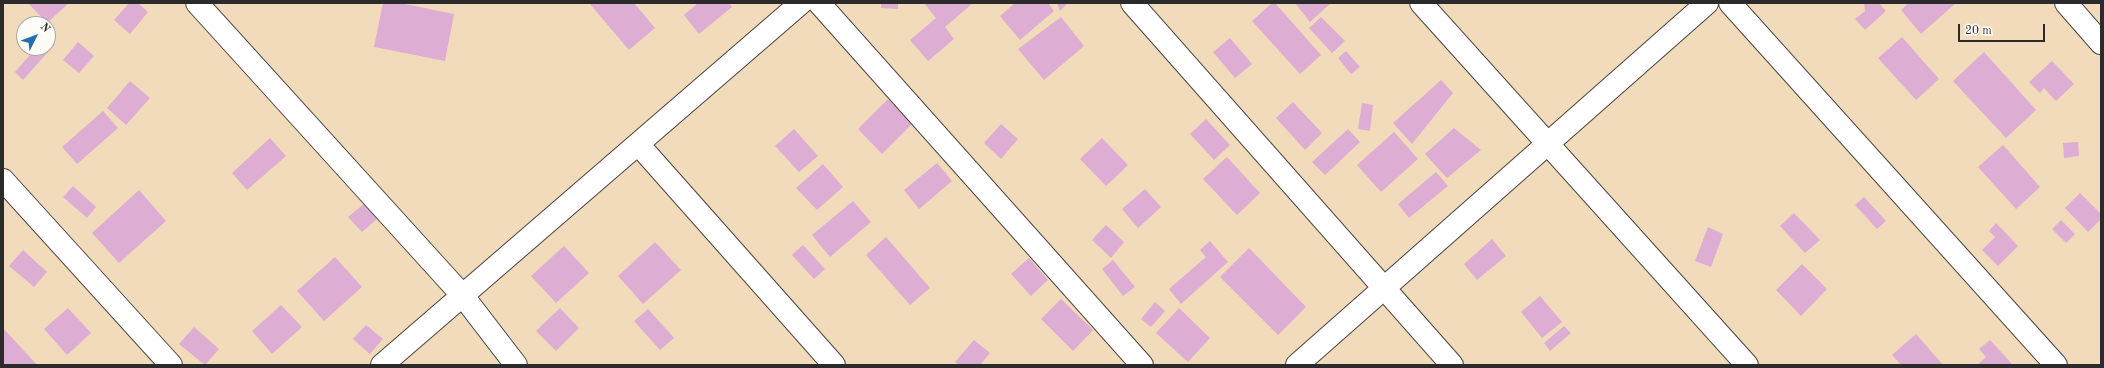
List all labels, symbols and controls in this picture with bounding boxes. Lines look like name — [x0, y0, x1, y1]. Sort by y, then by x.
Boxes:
north arrow — [16, 16, 56, 56]
scale bar — [1960, 16, 2047, 42]
text: N — [38, 22, 51, 35]
text: 20 m — [1965, 25, 1992, 37]

